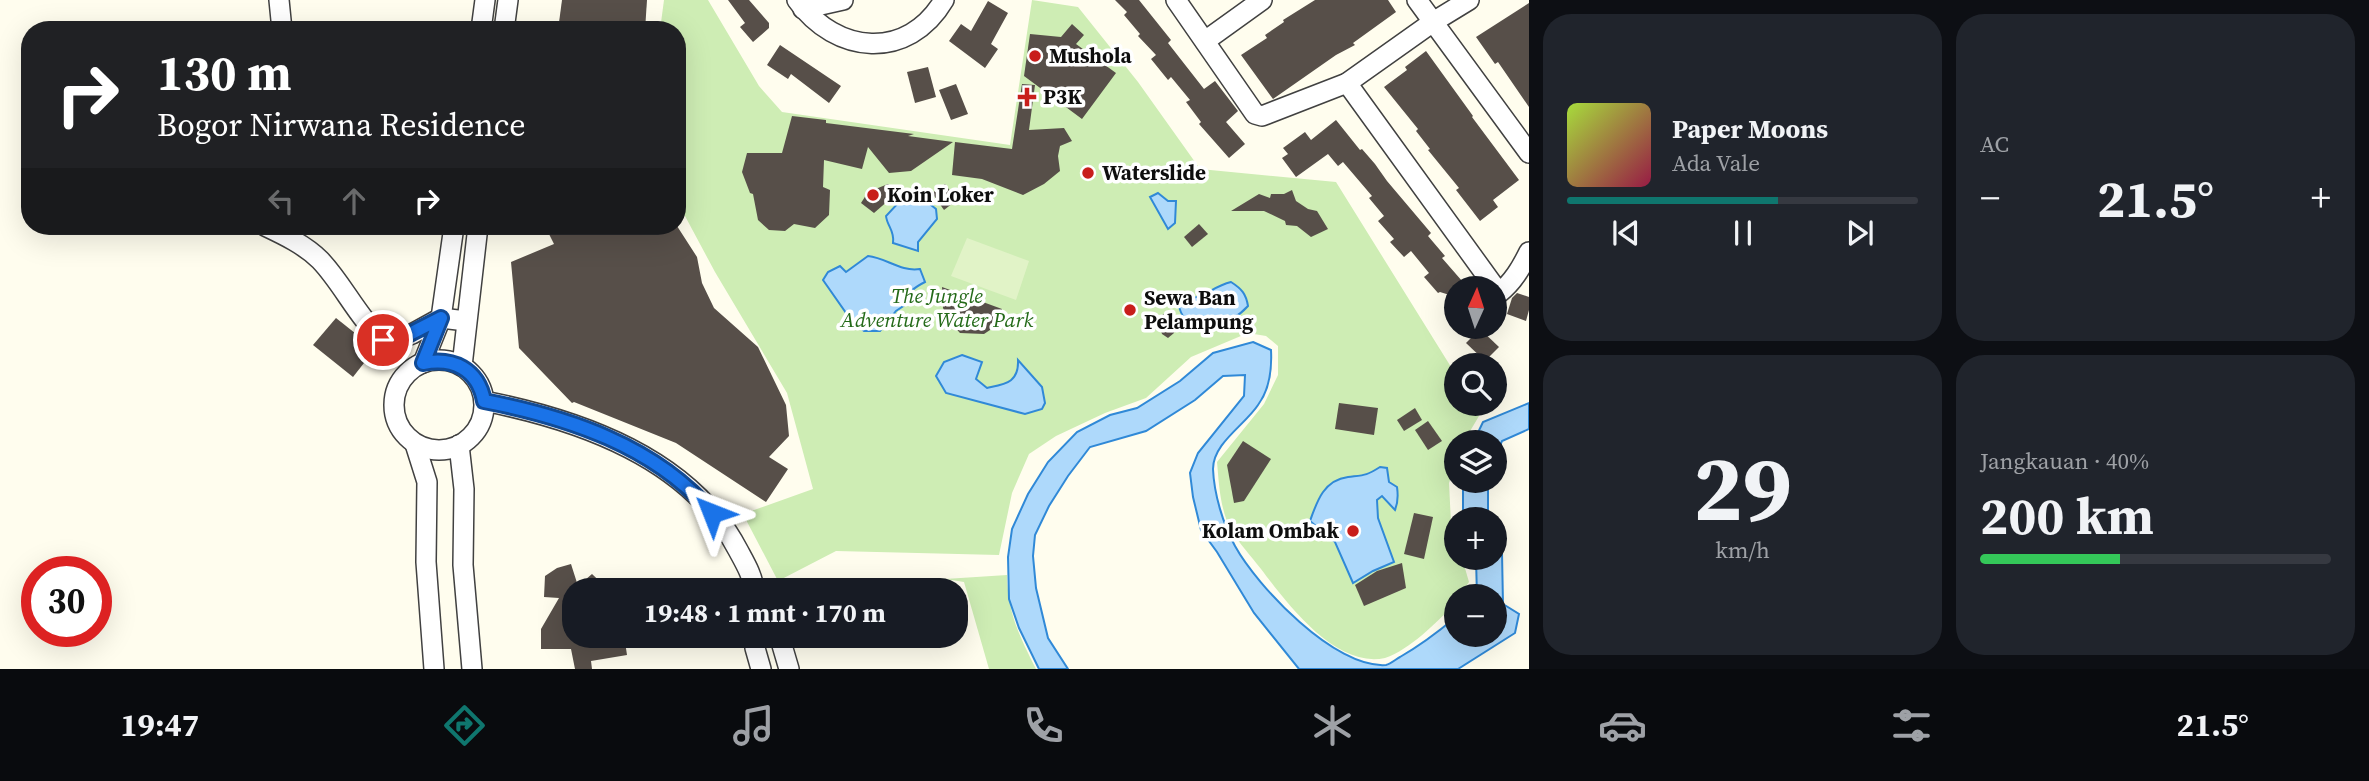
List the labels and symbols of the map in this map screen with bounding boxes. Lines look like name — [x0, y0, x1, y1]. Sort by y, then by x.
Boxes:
place label: Mushola — [1049, 41, 1132, 70]
marker: Mushola — [1027, 48, 1043, 64]
place label: P3K — [1043, 82, 1082, 111]
marker: P3K — [1017, 87, 1037, 107]
place label: Waterslide — [1102, 158, 1206, 187]
marker: Waterslide — [1080, 165, 1096, 181]
place label: Koin Loker — [887, 180, 994, 209]
marker: Koin Loker — [865, 187, 881, 203]
north arrow — [1444, 276, 1507, 340]
park label: The Jungle Adventure Water Park — [840, 281, 1033, 334]
place label: Sewa Ban Pelampung — [1144, 283, 1254, 336]
marker: Sewa Ban Pelampung — [1122, 302, 1138, 318]
pin — [353, 310, 413, 370]
position arrow — [675, 476, 749, 550]
place label: Kolam Ombak — [1202, 516, 1339, 545]
marker: Kolam Ombak — [1345, 523, 1361, 539]
speed limit sign: 30 — [21, 556, 112, 647]

